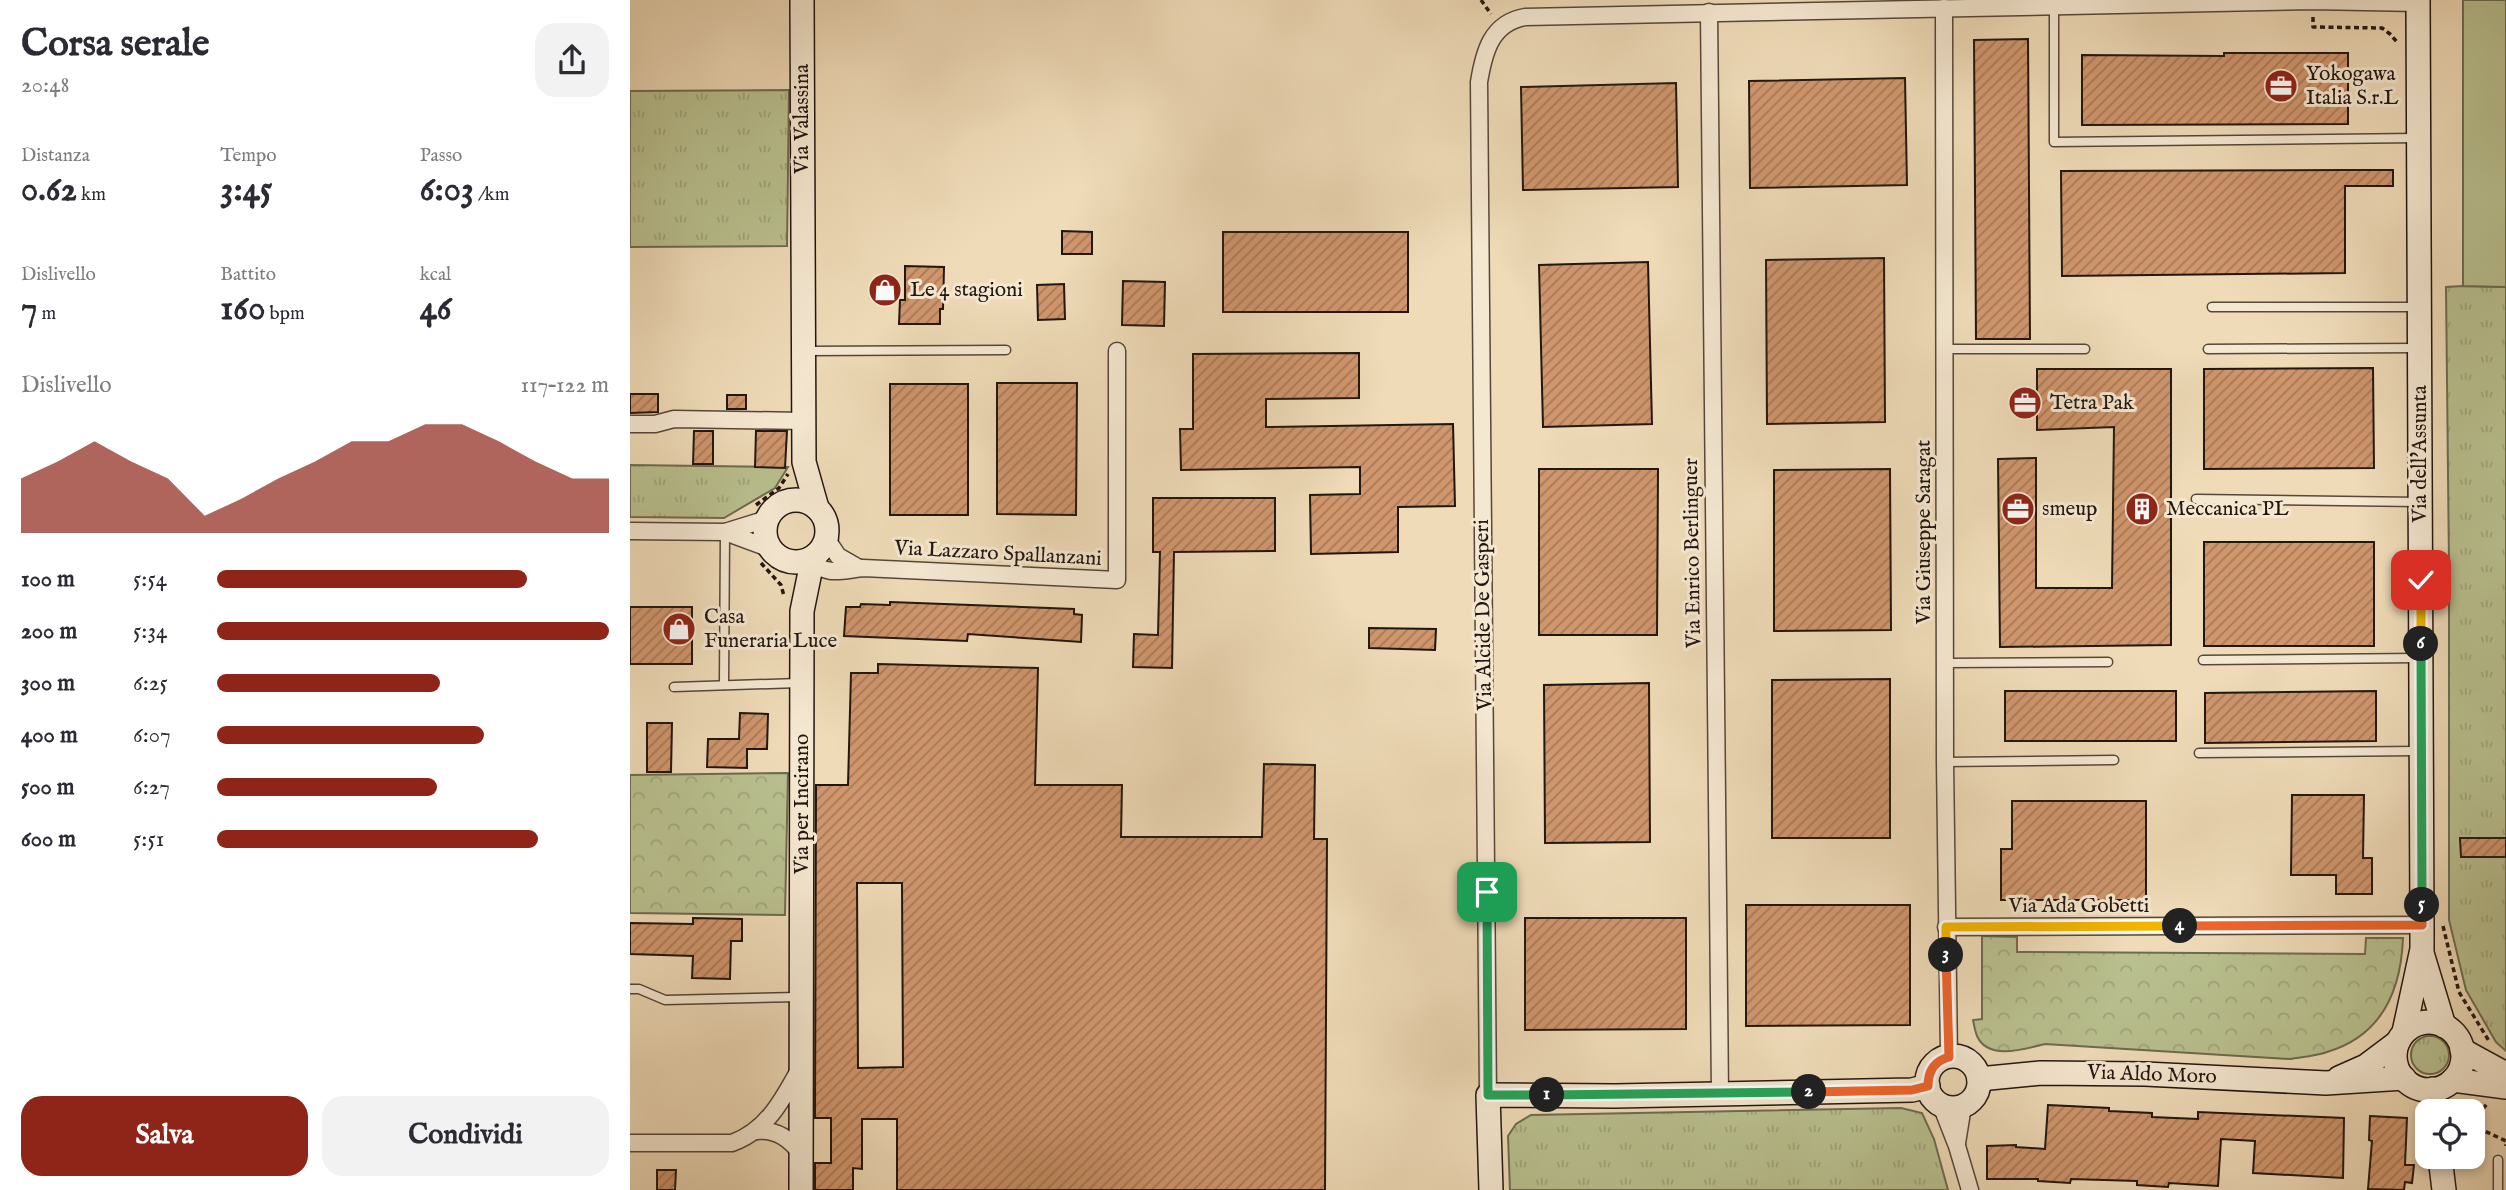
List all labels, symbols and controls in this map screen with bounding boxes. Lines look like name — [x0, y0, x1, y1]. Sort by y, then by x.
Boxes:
text: Corsa serale — [21, 21, 209, 69]
button: share — [535, 23, 609, 97]
place label: Yokogawa Italia S.r.L — [2306, 61, 2398, 112]
street label: Via Valassina — [789, 63, 816, 175]
office icon: Yokogawa Italia S.r.L — [2262, 67, 2300, 105]
text: 20:48 — [21, 71, 69, 100]
text: Distanza — [21, 144, 90, 168]
text: Tempo — [220, 144, 276, 168]
text: Passo — [420, 144, 462, 168]
text: 0.62 — [21, 168, 77, 213]
text: 3:45 — [220, 168, 272, 213]
text: 6:03 — [420, 168, 474, 213]
text: km — [77, 183, 106, 207]
text: /km — [474, 183, 509, 207]
text: Dislivello — [21, 263, 96, 287]
text: Battito — [220, 263, 276, 287]
text: kcal — [420, 263, 451, 287]
shop icon: Le 4 stagioni — [866, 271, 904, 309]
place label: Le 4 stagioni — [910, 277, 1023, 304]
text: 7 — [21, 287, 37, 332]
text: 160 — [220, 287, 265, 332]
text: 46 — [420, 287, 452, 332]
text: m — [37, 302, 56, 326]
text: bpm — [265, 302, 305, 326]
text: Dislivello — [21, 371, 112, 400]
text: 117–122 m — [520, 371, 609, 400]
office icon: Tetra Pak — [2006, 384, 2044, 422]
street label: Via dell'Assunta — [2407, 384, 2434, 524]
place label: Tetra Pak — [2050, 390, 2135, 417]
street label: Via Giuseppe Saragat — [1911, 440, 1938, 625]
street label: Via Enrico Berlinguer — [1678, 457, 1708, 649]
office icon: smeup — [1999, 490, 2037, 528]
building icon: Meccanica PL — [2123, 490, 2161, 528]
place label: smeup — [2042, 496, 2097, 523]
place label: Meccanica PL — [2166, 496, 2289, 523]
street label: Via Alcide De Gasperi — [1469, 519, 1499, 712]
street label: Via Lazzaro Spallanzani — [893, 535, 1102, 573]
pin — [2391, 550, 2451, 610]
icon: check — [2402, 561, 2440, 599]
text: 100 m — [21, 565, 75, 594]
text: 5:54 — [133, 565, 167, 594]
place label: Casa Funeraria Luce — [704, 604, 838, 655]
shop icon: Casa Funeraria Luce — [660, 610, 698, 648]
text: 200 m — [21, 617, 77, 646]
text: 5:34 — [133, 617, 167, 646]
pin: 6 — [2404, 626, 2439, 662]
text: 6 — [2416, 631, 2425, 655]
text: 300 m — [21, 669, 75, 698]
text: 6:25 — [133, 669, 168, 698]
text: 400 m — [21, 721, 78, 750]
text: 6:07 — [133, 721, 171, 750]
street label: Via per Incirano — [789, 734, 816, 875]
text: 500 m — [21, 773, 75, 802]
text: 6:27 — [133, 773, 170, 802]
text: 600 m — [21, 825, 76, 854]
text: 5:51 — [133, 825, 164, 854]
pin — [1457, 862, 1517, 922]
icon: arrive — [1468, 873, 1506, 911]
pin: 5 — [2404, 888, 2440, 922]
text: 5 — [2418, 892, 2425, 916]
street label: Via Ada Gobetti — [2008, 893, 2149, 920]
pin: 4 — [2162, 908, 2198, 944]
text: 4 — [2175, 913, 2184, 937]
pin: 3 — [1928, 937, 1964, 972]
text: 3 — [1942, 942, 1949, 966]
street label: Via Aldo Moro — [2086, 1059, 2217, 1091]
pin: 2 — [1792, 1074, 1826, 1110]
pin: 1 — [1530, 1078, 1564, 1112]
text: 2 — [1804, 1079, 1813, 1103]
text: 1 — [1543, 1082, 1550, 1106]
button: Salva — [21, 1096, 308, 1176]
button: Condividi — [322, 1096, 609, 1176]
map controls — [2415, 1099, 2485, 1169]
button: locate — [2415, 1099, 2485, 1169]

